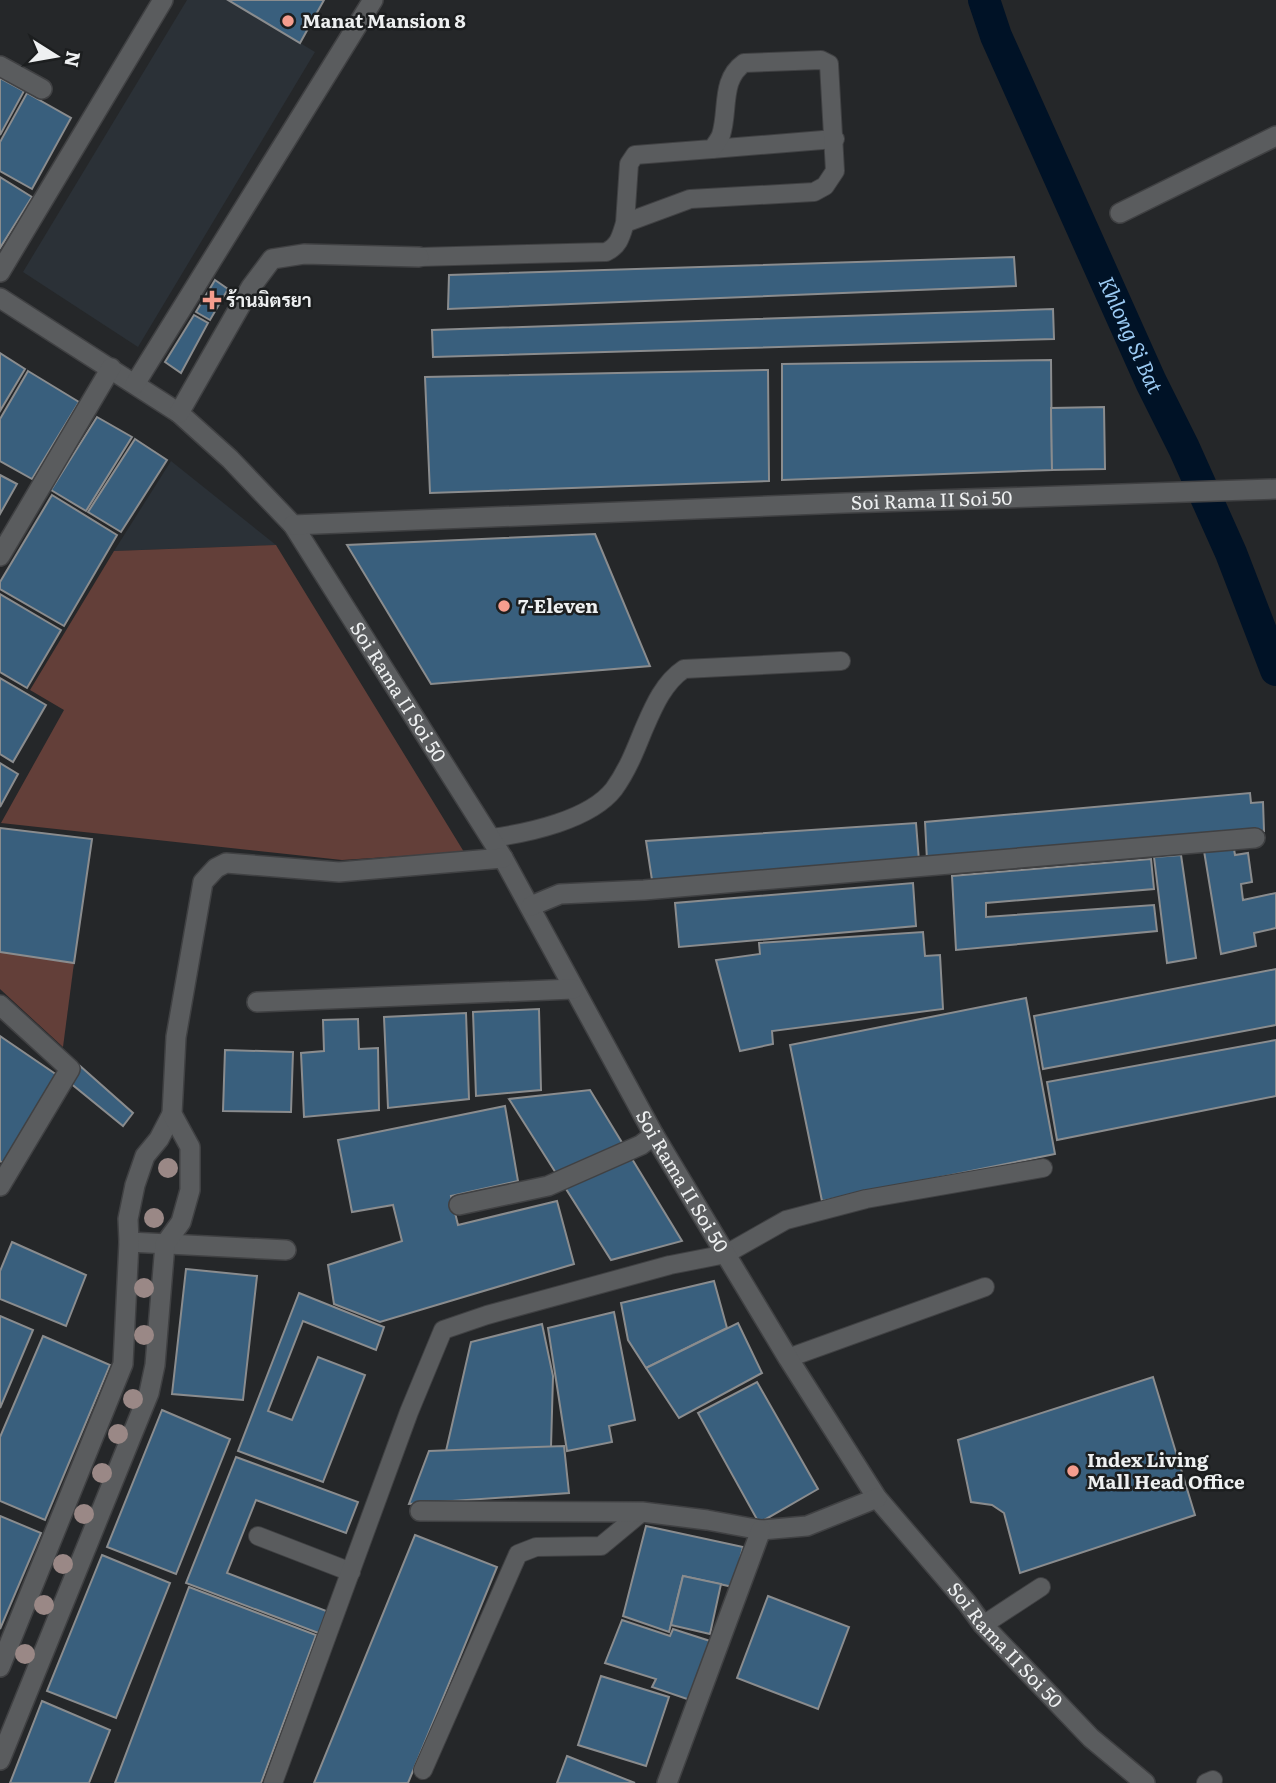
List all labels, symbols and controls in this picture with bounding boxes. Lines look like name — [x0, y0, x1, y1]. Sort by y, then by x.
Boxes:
place label: Manat Mansion 8 — [302, 6, 466, 34]
marker: Manat Mansion 8 — [280, 13, 296, 29]
north arrow — [21, 21, 91, 91]
text: N — [58, 49, 89, 70]
water label: Khlong Si Bat — [1093, 271, 1173, 399]
place label: ร้านมิตรยา — [226, 285, 312, 313]
marker: ร้านมิตรยา — [204, 292, 220, 308]
street label: Soi Rama II Soi 50 — [850, 483, 1013, 516]
place label: 7-Eleven — [518, 591, 599, 619]
marker: 7-Eleven — [496, 598, 512, 614]
street label: Soi Rama II Soi 50 — [344, 616, 454, 767]
street label: Soi Rama II Soi 50 — [630, 1105, 736, 1257]
place label: Index Living Mall Head Office — [1087, 1445, 1245, 1495]
marker: Index Living Mall Head Office — [1065, 1463, 1081, 1479]
street label: Soi Rama II Soi 50 — [942, 1575, 1070, 1714]

